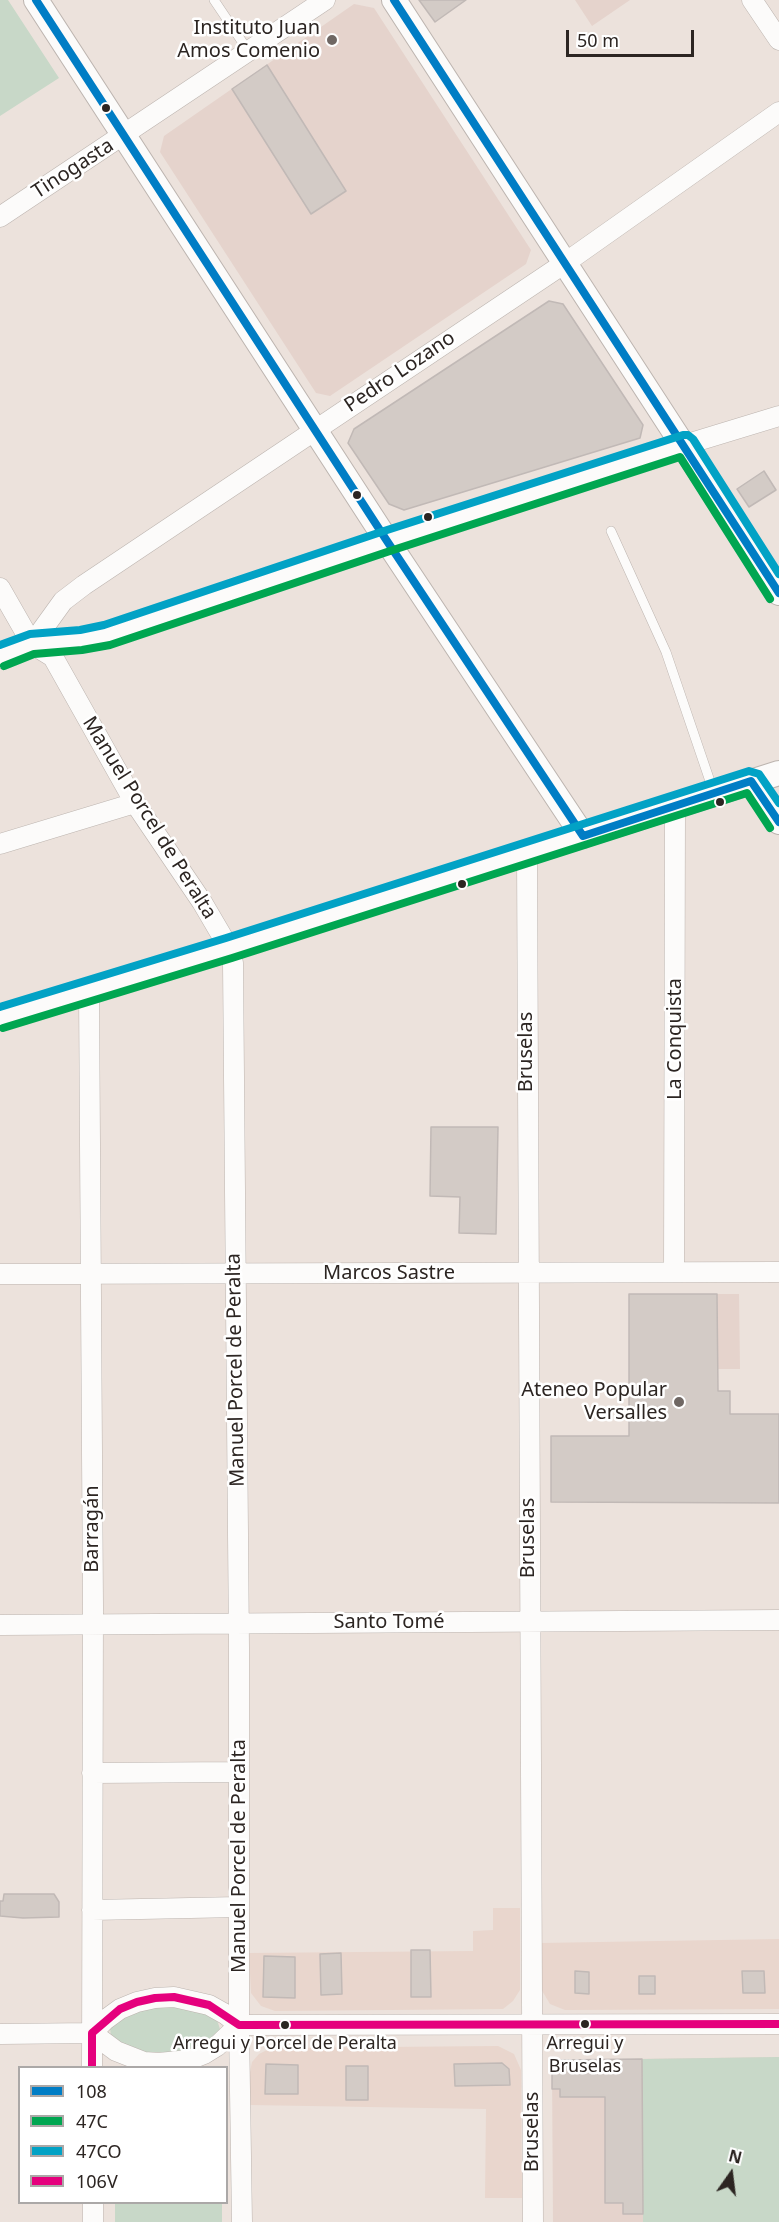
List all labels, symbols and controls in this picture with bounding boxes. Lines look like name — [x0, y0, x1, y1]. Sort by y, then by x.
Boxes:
place label: Instituto Juan Amos Comenio — [177, 16, 320, 63]
scale bar — [569, 18, 696, 56]
text: 50 m — [577, 28, 619, 52]
marker: Instituto Juan Amos Comenio — [325, 33, 339, 47]
unlabelled marker — [100, 102, 112, 114]
street label: Tinogasta — [28, 134, 118, 204]
street label: Pedro Lozano — [340, 326, 460, 418]
unlabelled marker — [351, 489, 363, 501]
unlabelled marker — [422, 511, 434, 523]
street label: Manuel Porcel de Peralta — [77, 712, 221, 924]
unlabelled marker — [714, 796, 726, 808]
unlabelled marker — [456, 878, 468, 890]
street label: La Conquista — [663, 978, 687, 1100]
street label: Bruselas — [514, 1012, 538, 1092]
street label: Manuel Porcel de Peralta — [222, 1253, 250, 1487]
street label: Marcos Sastre — [323, 1261, 455, 1285]
place label: Ateneo Popular Versalles — [521, 1378, 667, 1425]
marker: Ateneo Popular Versalles — [672, 1395, 686, 1409]
street label: Barragán — [80, 1485, 104, 1573]
street label: Bruselas — [516, 1498, 540, 1578]
street label: Santo Tomé — [334, 1610, 444, 1634]
street label: Manuel Porcel de Peralta — [227, 1739, 251, 1973]
marker: Arregui y Bruselas — [579, 2018, 591, 2030]
marker: Arregui y Porcel de Peralta — [279, 2019, 291, 2031]
place label: Arregui y Porcel de Peralta — [173, 2033, 397, 2055]
place label: Arregui y Bruselas — [547, 2033, 623, 2076]
legend — [18, 2066, 228, 2204]
text: 108 — [76, 2079, 107, 2103]
street label: Bruselas — [520, 2092, 544, 2172]
text: 47C — [76, 2109, 108, 2133]
text: 47CO — [76, 2139, 122, 2163]
north arrow — [701, 2144, 761, 2204]
text: N — [726, 2144, 744, 2169]
text: 106V — [76, 2169, 118, 2193]

